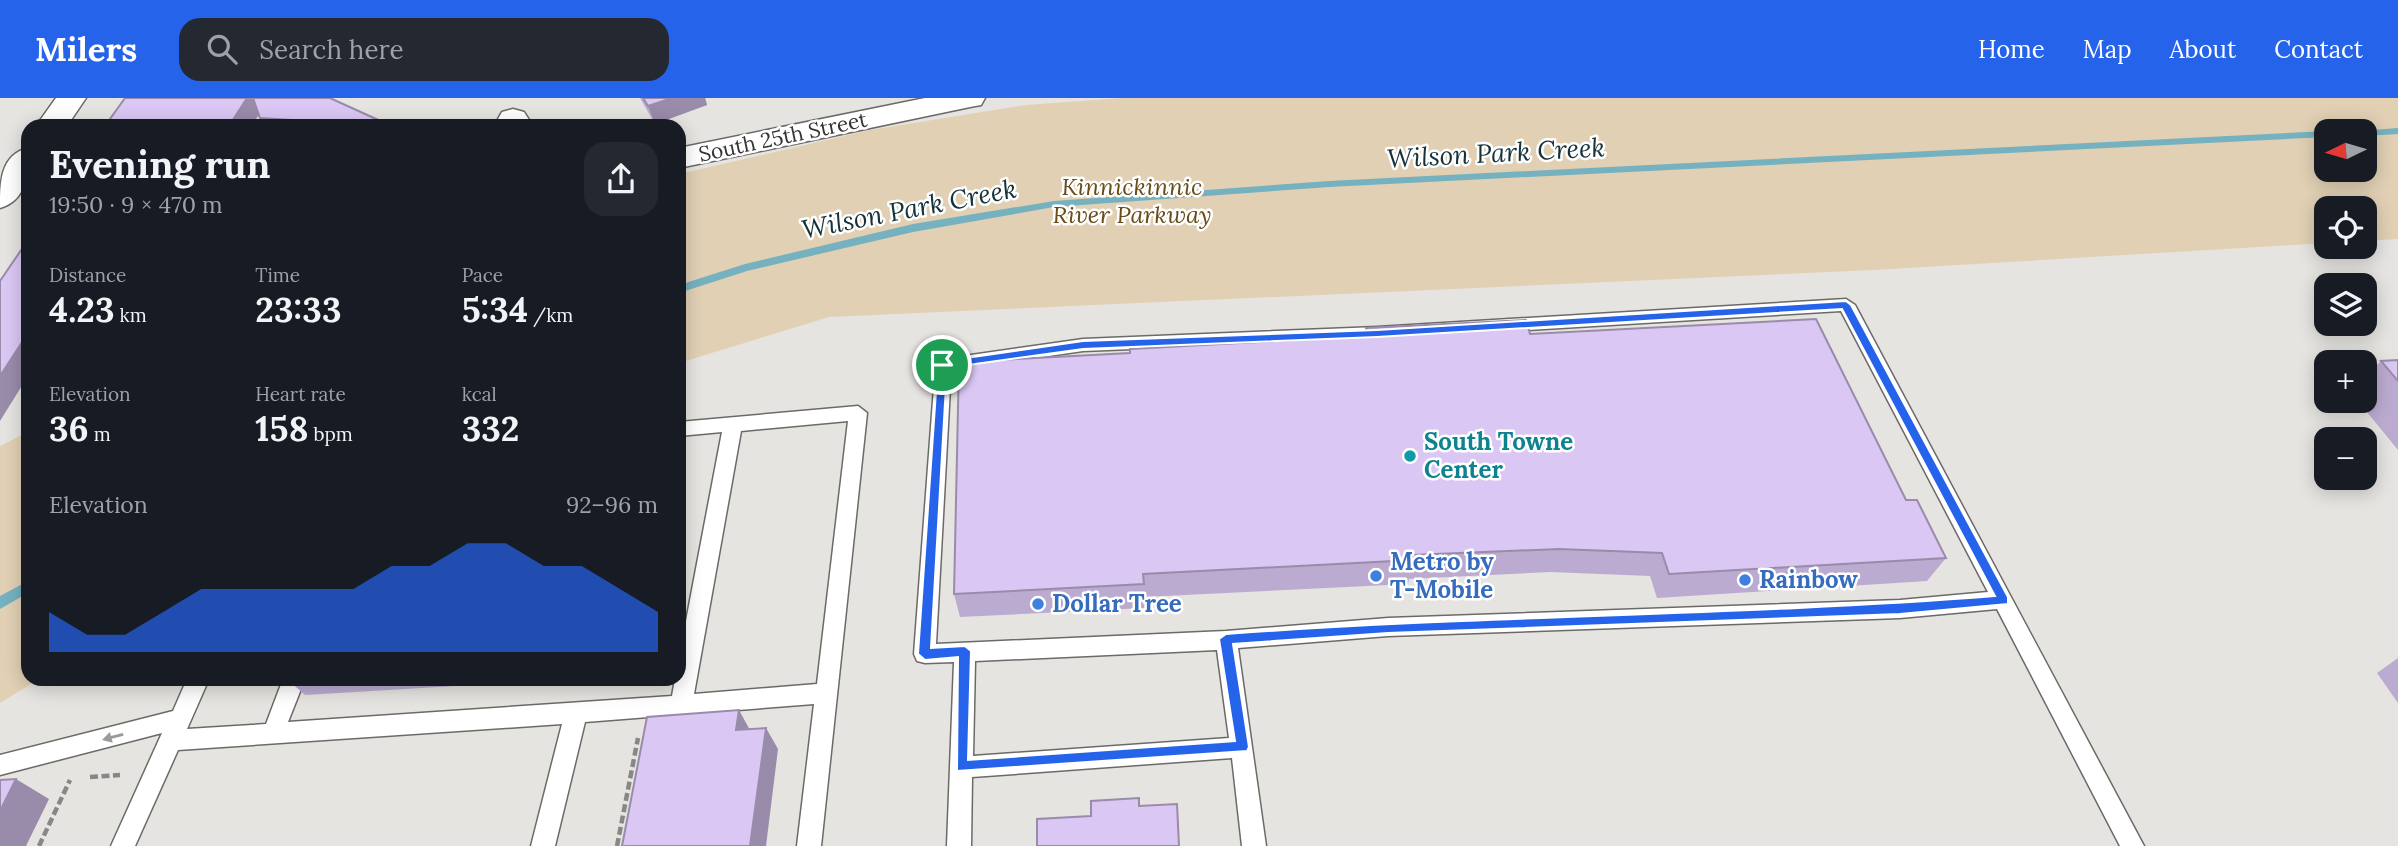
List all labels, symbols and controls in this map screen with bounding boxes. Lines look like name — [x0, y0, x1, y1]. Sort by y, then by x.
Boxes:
search box — [179, 18, 669, 81]
text: Milers — [35, 28, 137, 70]
icon: search — [203, 30, 241, 68]
text: Search here — [259, 33, 404, 66]
text: Home — [1978, 34, 2045, 65]
text: Map — [2083, 34, 2132, 65]
text: About — [2170, 34, 2236, 65]
text: Contact — [2274, 34, 2363, 65]
street label: South 25th Street — [696, 105, 870, 168]
north arrow — [2314, 119, 2376, 182]
map controls — [2314, 119, 2377, 490]
water label: Wilson Park Creek — [1386, 130, 1606, 175]
text: Evening run — [49, 140, 271, 188]
button: share — [584, 142, 658, 216]
park label: Kinnickinnic River Parkway — [1052, 171, 1212, 230]
water label: Wilson Park Creek — [799, 172, 1019, 246]
text: 19:50 · 9 × 470 m — [49, 190, 223, 219]
button: locate — [2314, 196, 2377, 259]
text: Distance — [49, 263, 126, 287]
text: Time — [255, 263, 300, 287]
text: Pace — [462, 263, 503, 287]
button: layers — [2314, 273, 2377, 336]
text: 4.23 — [49, 287, 115, 332]
text: 23:33 — [255, 287, 342, 332]
text: 5:34 — [462, 287, 528, 332]
text: km — [115, 303, 147, 327]
text: /km — [528, 303, 573, 327]
pin — [912, 335, 972, 395]
icon: arrive — [923, 346, 961, 384]
button: + — [2314, 350, 2377, 413]
text: Elevation — [49, 382, 131, 406]
text: Heart rate — [255, 382, 346, 406]
text: kcal — [462, 382, 497, 406]
text: 36 — [49, 406, 89, 451]
text: 158 — [255, 406, 308, 451]
text: 332 — [462, 406, 520, 451]
text: m — [89, 422, 111, 446]
text: bpm — [308, 422, 353, 446]
place label: South Towne Center — [1424, 426, 1573, 485]
button: − — [2314, 427, 2377, 490]
marker: South Towne Center — [1402, 448, 1418, 464]
text: Elevation — [49, 490, 148, 519]
text: 92–96 m — [566, 490, 658, 519]
place label: Metro by T-Mobile — [1390, 546, 1494, 605]
place label: Rainbow — [1759, 564, 1858, 595]
marker: Metro by T-Mobile — [1368, 568, 1384, 584]
marker: Rainbow — [1737, 572, 1753, 588]
place label: Dollar Tree — [1052, 588, 1182, 619]
marker: Dollar Tree — [1030, 596, 1046, 612]
one-way arrow — [102, 732, 124, 743]

